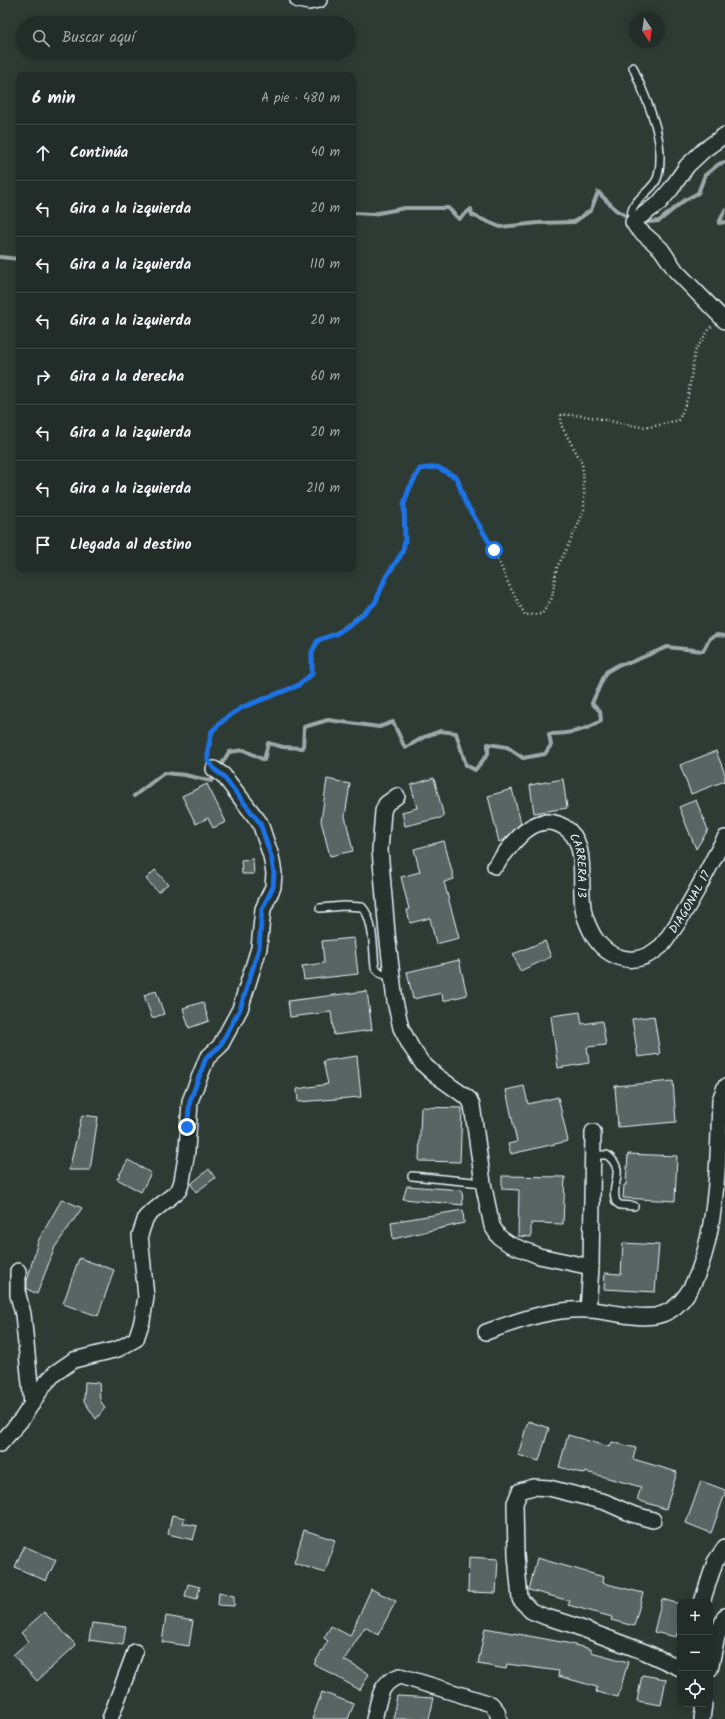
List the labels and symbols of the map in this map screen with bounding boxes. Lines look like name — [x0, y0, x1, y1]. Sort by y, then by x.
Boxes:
north arrow — [629, 12, 665, 48]
route start — [485, 541, 503, 559]
street label: CARRERA 13 — [564, 829, 591, 898]
street label: DIAGONAL 17 — [664, 867, 716, 938]
route end — [178, 1118, 196, 1136]

